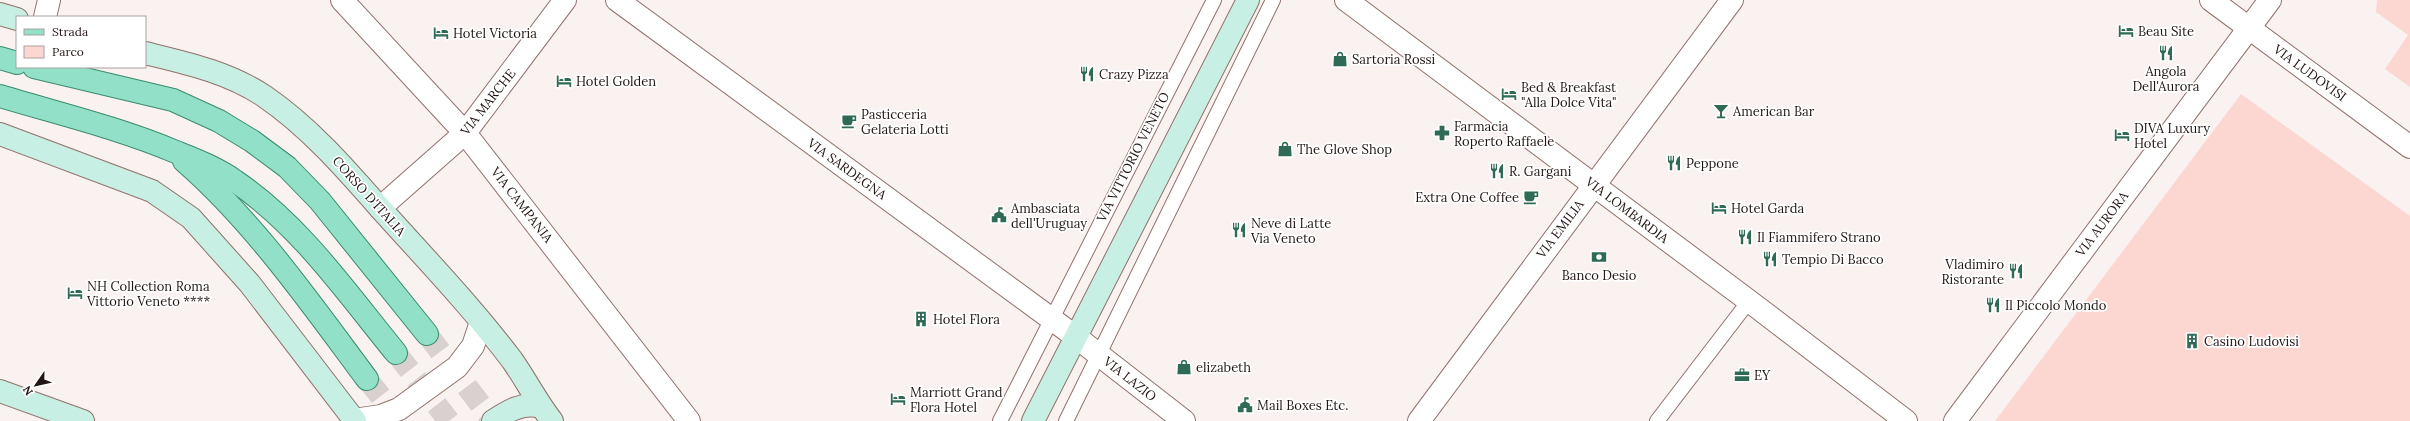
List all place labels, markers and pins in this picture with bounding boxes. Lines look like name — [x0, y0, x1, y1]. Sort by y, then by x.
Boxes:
hotel icon: Beau Site — [2117, 22, 2135, 40]
place label: Beau Site — [2138, 23, 2194, 40]
hotel icon: Hotel Victoria — [432, 24, 450, 42]
place label: Hotel Victoria — [453, 25, 537, 42]
restaurant icon: Angola Dell'Aurora — [2157, 44, 2175, 62]
shop icon: Sartoria Rossi — [1331, 50, 1349, 68]
place label: Sartoria Rossi — [1352, 51, 1436, 68]
place label: Angola Dell'Aurora — [2132, 63, 2200, 95]
restaurant icon: Crazy Pizza — [1078, 65, 1096, 83]
place label: Crazy Pizza — [1099, 66, 1169, 83]
hotel icon: Hotel Golden — [555, 72, 573, 90]
place label: Hotel Golden — [576, 73, 656, 90]
place label: Bed & Breakfast "Alla Dolce Vita" — [1521, 79, 1617, 111]
hotel icon: Bed & Breakfast "Alla Dolce Vita" — [1500, 85, 1518, 103]
bar icon: American Bar — [1712, 102, 1730, 120]
place label: American Bar — [1732, 103, 1815, 120]
place label: Pasticceria Gelateria Lotti — [861, 106, 949, 138]
cafe icon: Pasticceria Gelateria Lotti — [840, 112, 858, 130]
place label: Farmacia Roperto Raffaele — [1454, 118, 1554, 150]
place label: DIVA Luxury Hotel — [2134, 120, 2210, 152]
pharmacy icon: Farmacia Roperto Raffaele — [1433, 124, 1451, 142]
hotel icon: DIVA Luxury Hotel — [2113, 126, 2131, 144]
shop icon: The Glove Shop — [1276, 140, 1294, 158]
place label: The Glove Shop — [1297, 141, 1392, 158]
restaurant icon: Peppone — [1665, 154, 1683, 172]
place label: Peppone — [1686, 155, 1739, 172]
restaurant icon: R. Gargani — [1488, 162, 1506, 180]
place label: R. Gargani — [1509, 163, 1572, 180]
cafe icon: Extra One Coffee — [1522, 188, 1540, 206]
place label: Extra One Coffee — [1415, 189, 1519, 206]
hotel icon: Hotel Garda — [1710, 199, 1728, 217]
place label: Ambasciata dell'Uruguay — [1010, 200, 1087, 232]
place label: Hotel Garda — [1731, 200, 1804, 217]
public building icon: Ambasciata dell'Uruguay — [990, 206, 1008, 224]
place label: Neve di Latte Via Veneto — [1250, 215, 1331, 247]
restaurant icon: Neve di Latte Via Veneto — [1230, 221, 1248, 239]
restaurant icon: Il Fiammifero Strano — [1736, 228, 1754, 246]
place label: Il Fiammifero Strano — [1757, 229, 1881, 246]
bank icon: Banco Desio — [1590, 248, 1608, 266]
restaurant icon: Tempio Di Bacco — [1761, 250, 1779, 268]
place label: Tempio Di Bacco — [1782, 251, 1884, 268]
place label: Vladimiro Ristorante — [1941, 256, 2004, 288]
restaurant icon: Vladimiro Ristorante — [2007, 262, 2025, 280]
place label: Banco Desio — [1562, 267, 1637, 284]
place label: NH Collection Roma Vittorio Veneto **** — [86, 278, 210, 310]
hotel icon: NH Collection Roma Vittorio Veneto **** — [66, 284, 84, 302]
restaurant icon: Il Piccolo Mondo — [1984, 296, 2002, 314]
place label: Il Piccolo Mondo — [2005, 297, 2107, 314]
building icon: Hotel Flora — [912, 310, 930, 328]
place label: Hotel Flora — [933, 311, 1000, 328]
building icon: Casino Ludovisi — [2183, 332, 2201, 350]
place label: Casino Ludovisi — [2204, 333, 2299, 350]
shop icon: elizabeth — [1175, 358, 1193, 376]
place label: elizabeth — [1196, 359, 1251, 376]
office icon: EY — [1733, 366, 1751, 384]
place label: EY — [1754, 367, 1771, 384]
place label: Marriott Grand Flora Hotel — [910, 384, 1003, 416]
hotel icon: Marriott Grand Flora Hotel — [889, 390, 907, 408]
public building icon: Mail Boxes Etc. — [1236, 396, 1254, 414]
place label: Mail Boxes Etc. — [1257, 397, 1348, 414]

